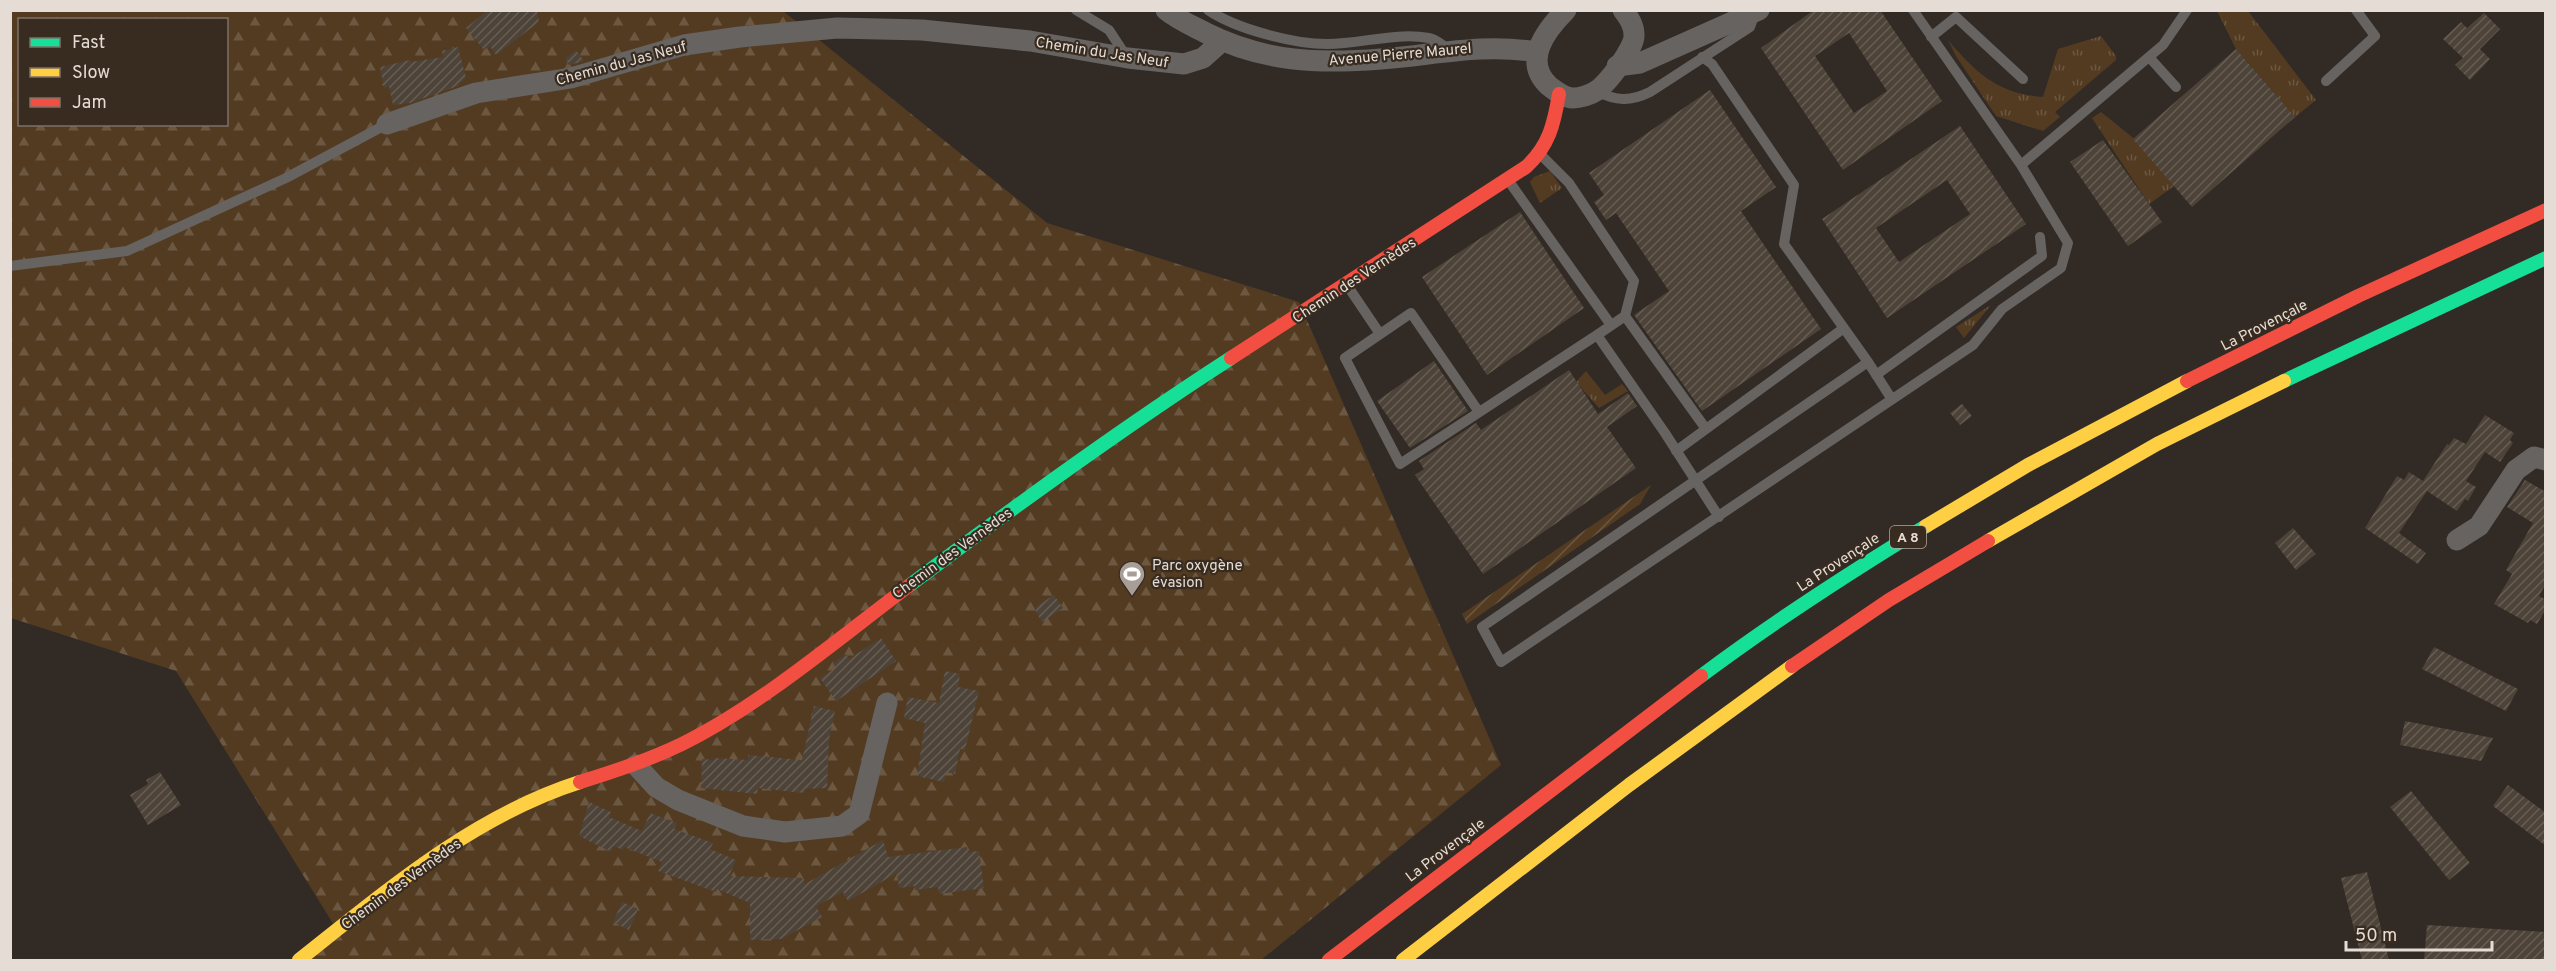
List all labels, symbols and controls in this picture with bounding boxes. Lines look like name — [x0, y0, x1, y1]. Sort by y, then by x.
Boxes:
legend — [18, 18, 228, 126]
text: Fast — [72, 32, 105, 55]
street label: Chemin du Jas Neuf — [1034, 34, 1170, 73]
street label: Chemin du Jas Neuf — [554, 38, 689, 91]
street label: Avenue Pierre Maurel — [1328, 40, 1472, 71]
text: Slow — [72, 62, 110, 85]
text: Jam — [72, 92, 107, 115]
street label: Chemin des Vernèdes — [1289, 234, 1420, 328]
street label: La Provençale — [2218, 296, 2311, 356]
street label: Chemin des Vernèdes — [889, 504, 1017, 604]
road number: A 8 — [1890, 526, 1926, 548]
street label: La Provençale — [1794, 529, 1884, 597]
place label: Parc oxygène évasion — [1152, 557, 1243, 593]
sports icon: Parc oxygène évasion — [1117, 559, 1147, 597]
street label: La Provençale — [1402, 815, 1489, 887]
street label: Chemin des Vernèdes — [338, 835, 466, 935]
scale bar — [2346, 914, 2492, 952]
text: 50 m — [2355, 925, 2397, 948]

